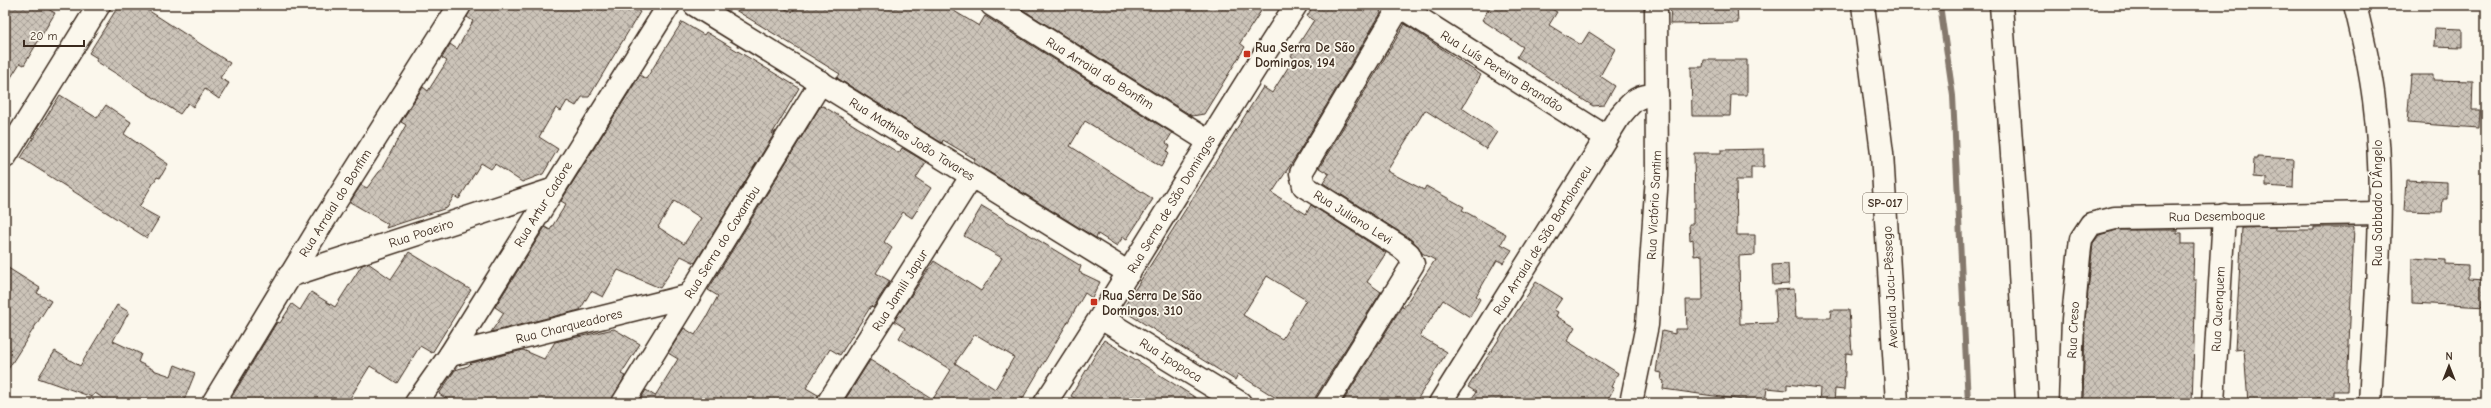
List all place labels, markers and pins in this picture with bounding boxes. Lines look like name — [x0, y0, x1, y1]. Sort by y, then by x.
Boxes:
place label: Rua Serra De São Domingos, 194 — [1255, 40, 1355, 70]
marker: Rua Serra De São Domingos, 194 — [1242, 49, 1252, 59]
place label: Rua Serra De São Domingos, 310 — [1102, 288, 1202, 318]
marker: Rua Serra De São Domingos, 310 — [1089, 297, 1099, 307]

